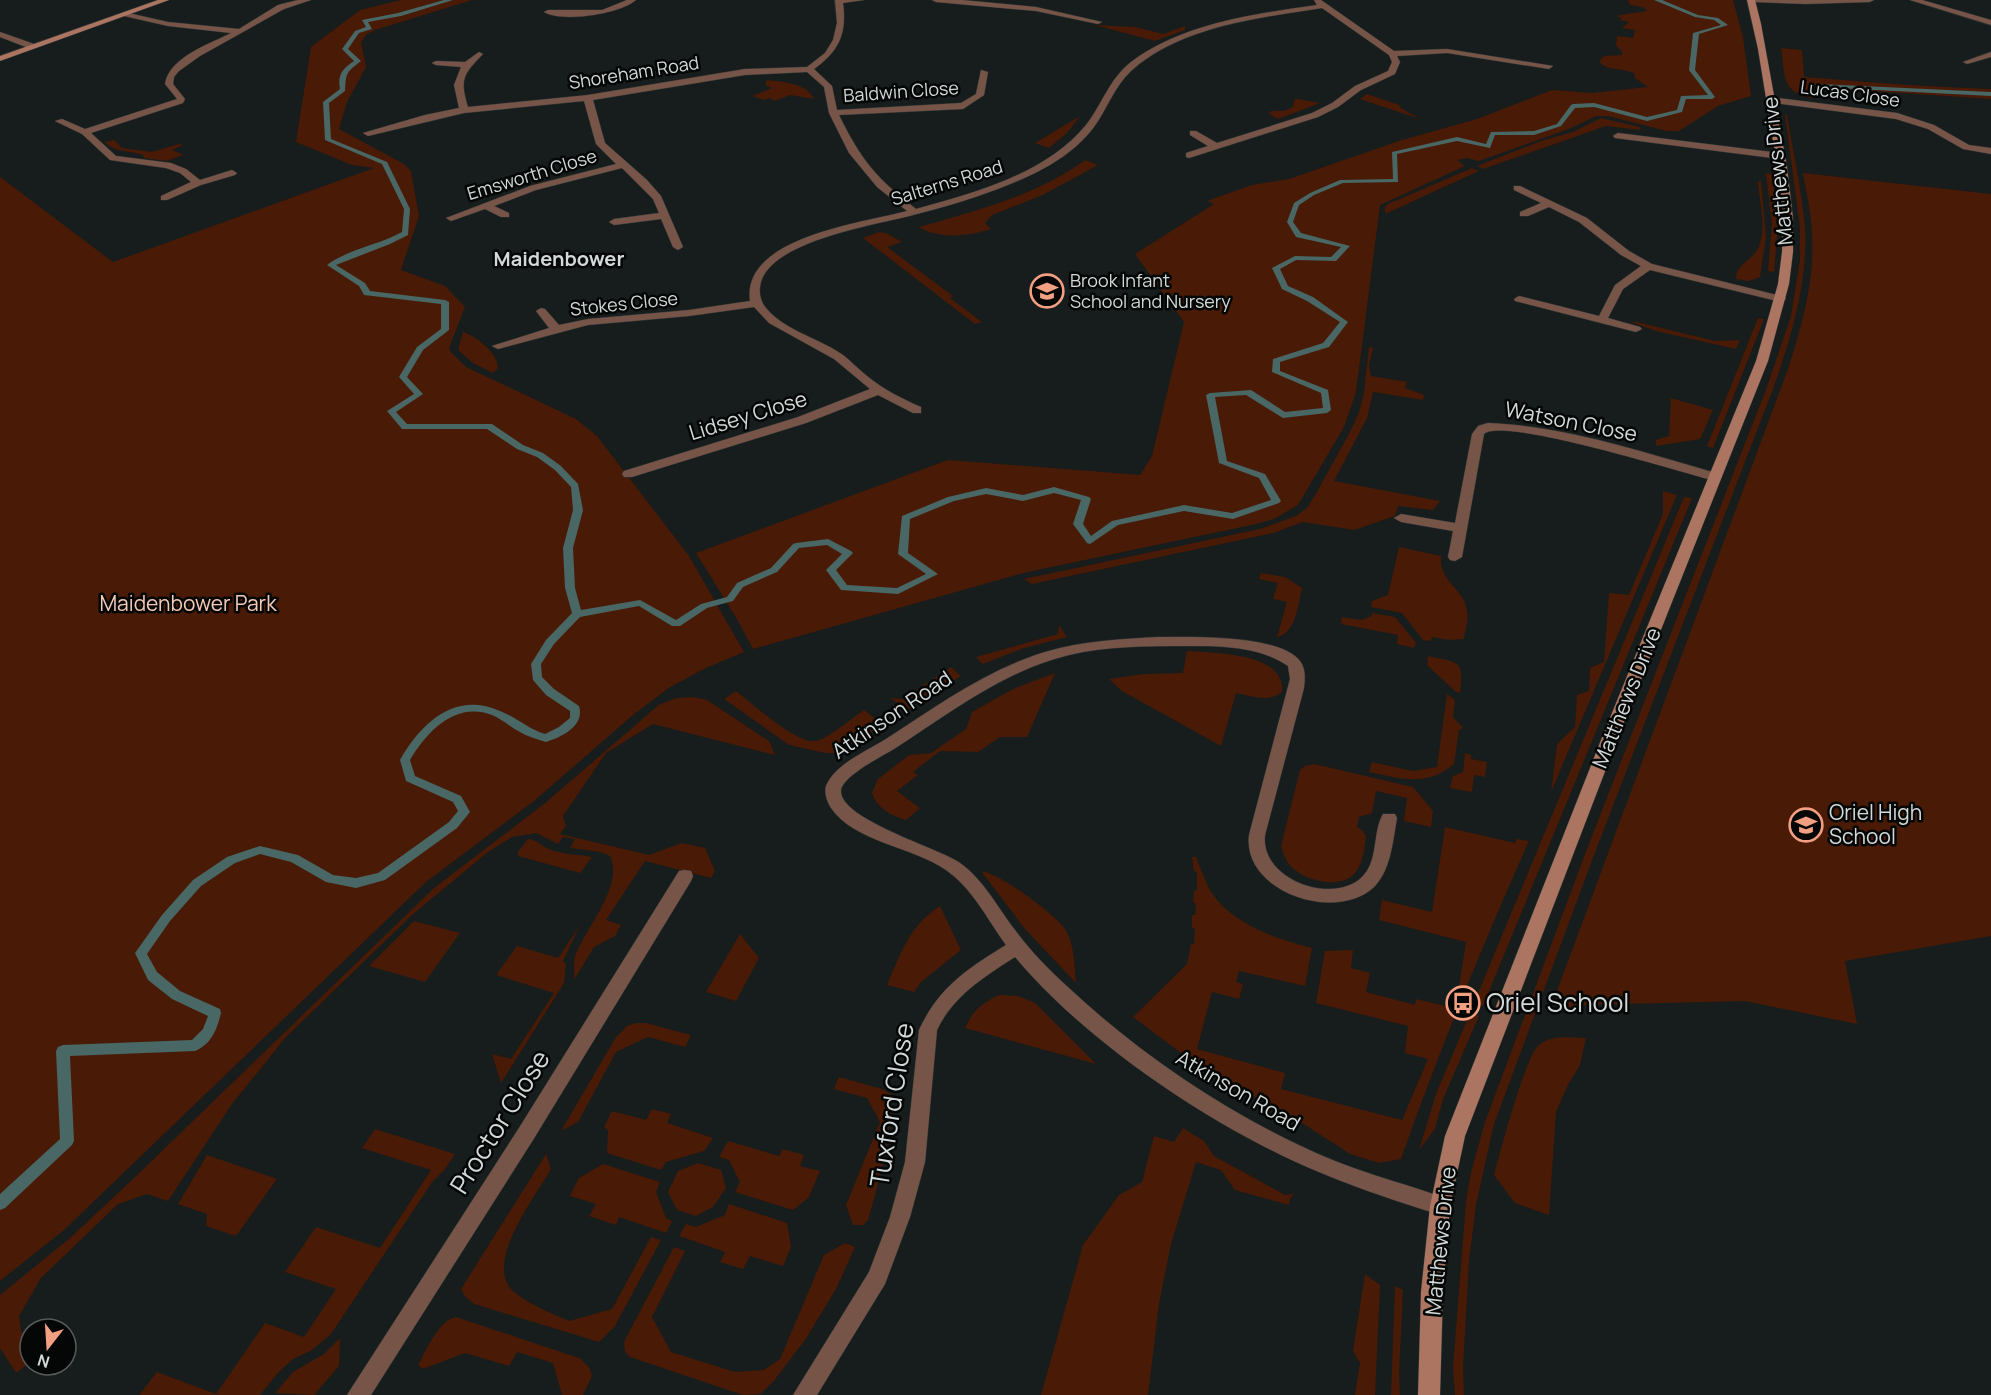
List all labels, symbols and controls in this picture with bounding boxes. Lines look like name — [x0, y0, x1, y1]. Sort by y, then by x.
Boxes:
street label: Shoreham Road — [567, 50, 701, 94]
street label: Lucas Close — [1799, 74, 1902, 112]
street label: Baldwin Close — [842, 75, 960, 107]
street label: Matthews Drive — [1755, 95, 1799, 247]
street label: Emsworth Close — [464, 143, 599, 205]
street label: Salterns Road — [888, 154, 1005, 210]
district label: Maidenbower — [494, 245, 624, 272]
place label: Brook Infant School and Nursery — [1070, 268, 1231, 313]
school or university icon: Brook Infant School and Nursery — [1029, 273, 1065, 309]
street label: Stokes Close — [569, 285, 679, 321]
street label: Lidsey Close — [685, 384, 810, 446]
street label: Watson Close — [1503, 394, 1640, 448]
park label: Maidenbower Park — [99, 589, 277, 617]
street label: Matthews Drive — [1585, 623, 1667, 772]
street label: Atkinson Road — [826, 664, 957, 765]
place label: Oriel High School — [1829, 798, 1922, 850]
school or university icon: Oriel High School — [1788, 807, 1824, 843]
place label: Oriel School — [1486, 984, 1629, 1020]
bus stop icon: Oriel School — [1445, 985, 1481, 1021]
street label: Tuxford Close — [860, 1020, 922, 1190]
street label: Proctor Close — [441, 1043, 558, 1200]
street label: Atkinson Road — [1171, 1043, 1306, 1137]
street label: Matthews Drive — [1418, 1165, 1462, 1317]
north arrow — [18, 1317, 78, 1377]
text: N — [35, 1349, 52, 1374]

